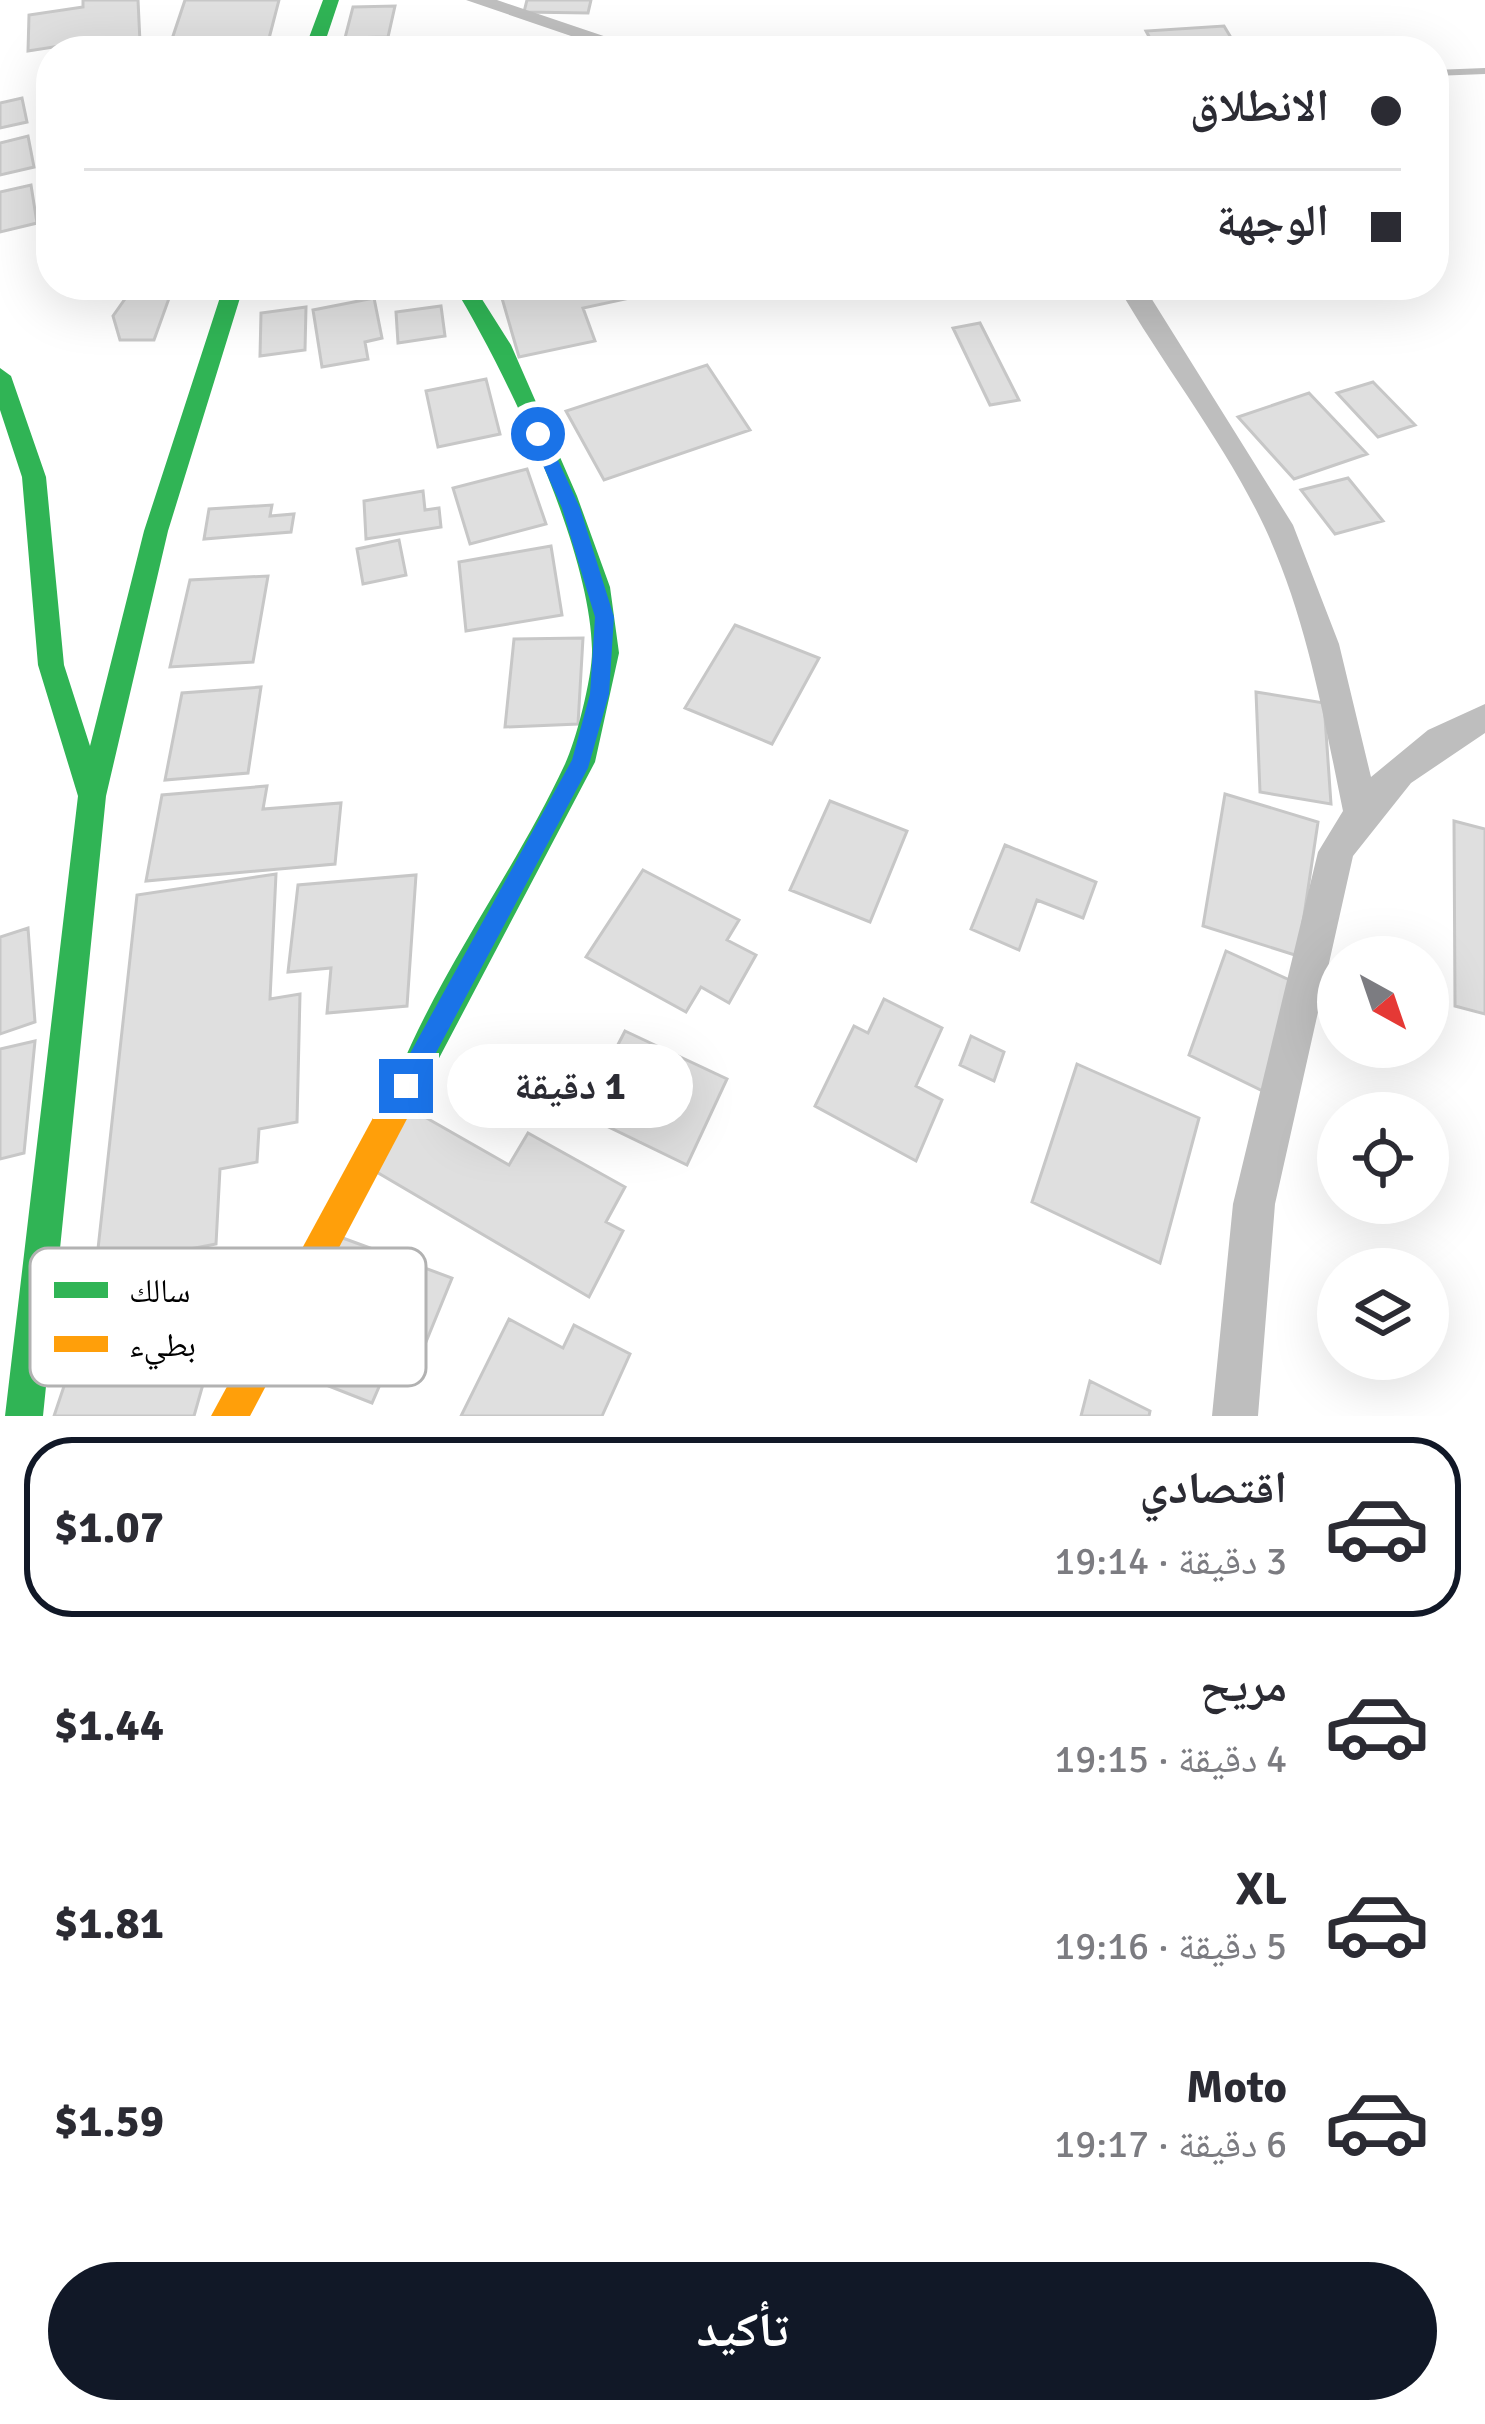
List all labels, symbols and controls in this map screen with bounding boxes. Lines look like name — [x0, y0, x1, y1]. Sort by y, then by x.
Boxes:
text: الانطلاق — [1190, 79, 1329, 134]
text: الوجهة — [1216, 194, 1329, 249]
route start — [511, 407, 565, 461]
north arrow — [1317, 936, 1449, 1068]
map controls — [1317, 936, 1449, 1380]
callout: 1 دقيقة — [448, 1044, 694, 1128]
route end — [379, 1059, 433, 1113]
text: 1 دقيقة — [514, 1062, 626, 1110]
button: locate — [1317, 1092, 1449, 1224]
legend — [30, 1248, 426, 1386]
button: layers — [1317, 1248, 1449, 1380]
text: سالك — [129, 1271, 190, 1312]
text: بطيء — [129, 1325, 196, 1370]
text: اقتصادي — [1140, 1461, 1287, 1516]
icon: car — [1323, 1473, 1431, 1581]
text: $1.07 — [54, 1500, 164, 1555]
text: 3 دقيقة · 19:14 — [1054, 1537, 1287, 1585]
text: مريح — [1200, 1659, 1287, 1714]
icon: car — [1323, 1671, 1431, 1779]
text: $1.44 — [54, 1698, 164, 1753]
text: 4 دقيقة · 19:15 — [1054, 1735, 1287, 1783]
text: XL — [1236, 1862, 1287, 1917]
icon: car — [1323, 1869, 1431, 1977]
text: $1.81 — [54, 1896, 164, 1951]
text: 5 دقيقة · 19:16 — [1054, 1922, 1287, 1970]
text: Moto — [1186, 2060, 1287, 2115]
icon: car — [1323, 2067, 1431, 2175]
text: $1.59 — [54, 2094, 164, 2149]
text: 6 دقيقة · 19:17 — [1054, 2120, 1287, 2168]
button: تأكيد — [48, 2262, 1437, 2400]

